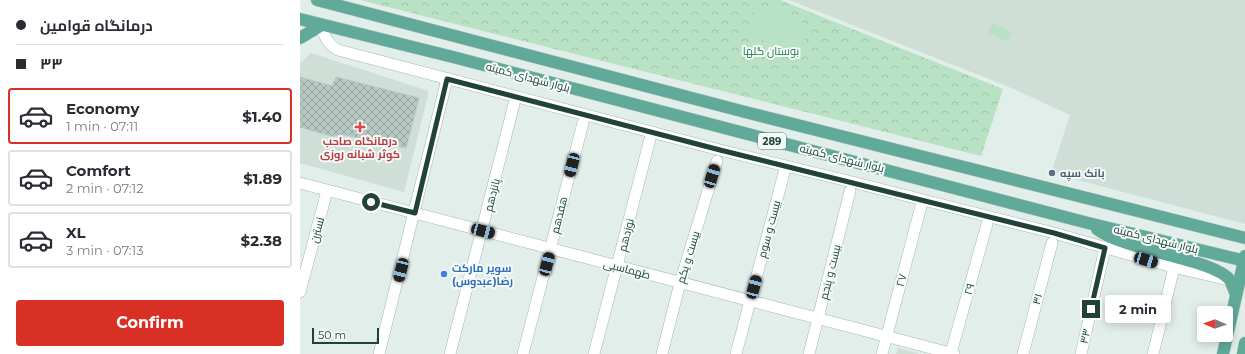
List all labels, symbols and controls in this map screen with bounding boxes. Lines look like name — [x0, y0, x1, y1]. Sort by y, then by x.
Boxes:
text: درمانگاه قوامین — [40, 16, 153, 35]
park label: بوستان گلها — [743, 44, 799, 58]
text: ۳۳ — [40, 54, 63, 73]
street label: بلوار شهدای کمیته — [484, 59, 572, 95]
icon: car — [18, 98, 54, 134]
text: Economy — [66, 99, 139, 118]
text: $1.40 — [242, 107, 282, 126]
text: 1 min · 07:11 — [66, 118, 138, 134]
marker: درمانگاه صاحب کوثر شبانه روزی — [354, 121, 366, 133]
road number: 289 — [758, 133, 786, 149]
place label: درمانگاه صاحب کوثر شبانه روزی — [320, 134, 400, 162]
street label: بلوار شهدای کمیته — [798, 141, 886, 175]
car — [563, 152, 581, 178]
icon: car — [18, 160, 54, 196]
text: Comfort — [66, 161, 131, 180]
car — [703, 163, 721, 189]
place label: بانک سپه — [1060, 166, 1105, 182]
marker: بانک سپه — [1047, 168, 1057, 178]
text: $1.89 — [243, 169, 282, 188]
street label: پانزدهم — [481, 177, 504, 213]
text: 2 min · 07:12 — [66, 180, 144, 196]
route start — [362, 193, 380, 211]
street label: هفدهم — [548, 195, 571, 235]
street label: بیست و سوم — [755, 199, 784, 259]
street label: نسترن — [307, 215, 327, 244]
street label: نوزدهم — [615, 217, 638, 253]
icon: car — [18, 222, 54, 258]
car — [470, 222, 496, 240]
street label: بلوار شهدای کمیته — [1112, 222, 1200, 256]
text: XL — [66, 223, 85, 242]
street label: بیست و یکم — [673, 229, 704, 285]
text: $2.38 — [241, 231, 282, 250]
text: 3 min · 07:13 — [66, 242, 144, 258]
street label: بیست و پنجم — [816, 243, 845, 301]
car — [538, 251, 556, 277]
car — [1133, 251, 1159, 269]
street label: طهماسبی — [602, 256, 652, 282]
car — [392, 257, 410, 283]
place label: سوپر مارکت رضا(عبدوس) — [452, 261, 513, 289]
marker: سوپر مارکت رضا(عبدوس) — [439, 269, 449, 279]
street label: ۲۷ — [893, 272, 909, 288]
car — [745, 274, 763, 300]
street label: ۲۹ — [961, 282, 977, 296]
street label: ۳۱ — [1029, 292, 1045, 306]
callout: 2 min — [1105, 295, 1171, 323]
button: Confirm — [16, 300, 284, 346]
route end — [1082, 300, 1100, 318]
text: 2 min — [1119, 301, 1157, 317]
north arrow — [1197, 306, 1233, 342]
map controls — [1197, 306, 1233, 342]
scale bar — [312, 326, 379, 345]
street label: ۳۳ — [1077, 327, 1093, 345]
text: 50 m — [318, 328, 346, 342]

